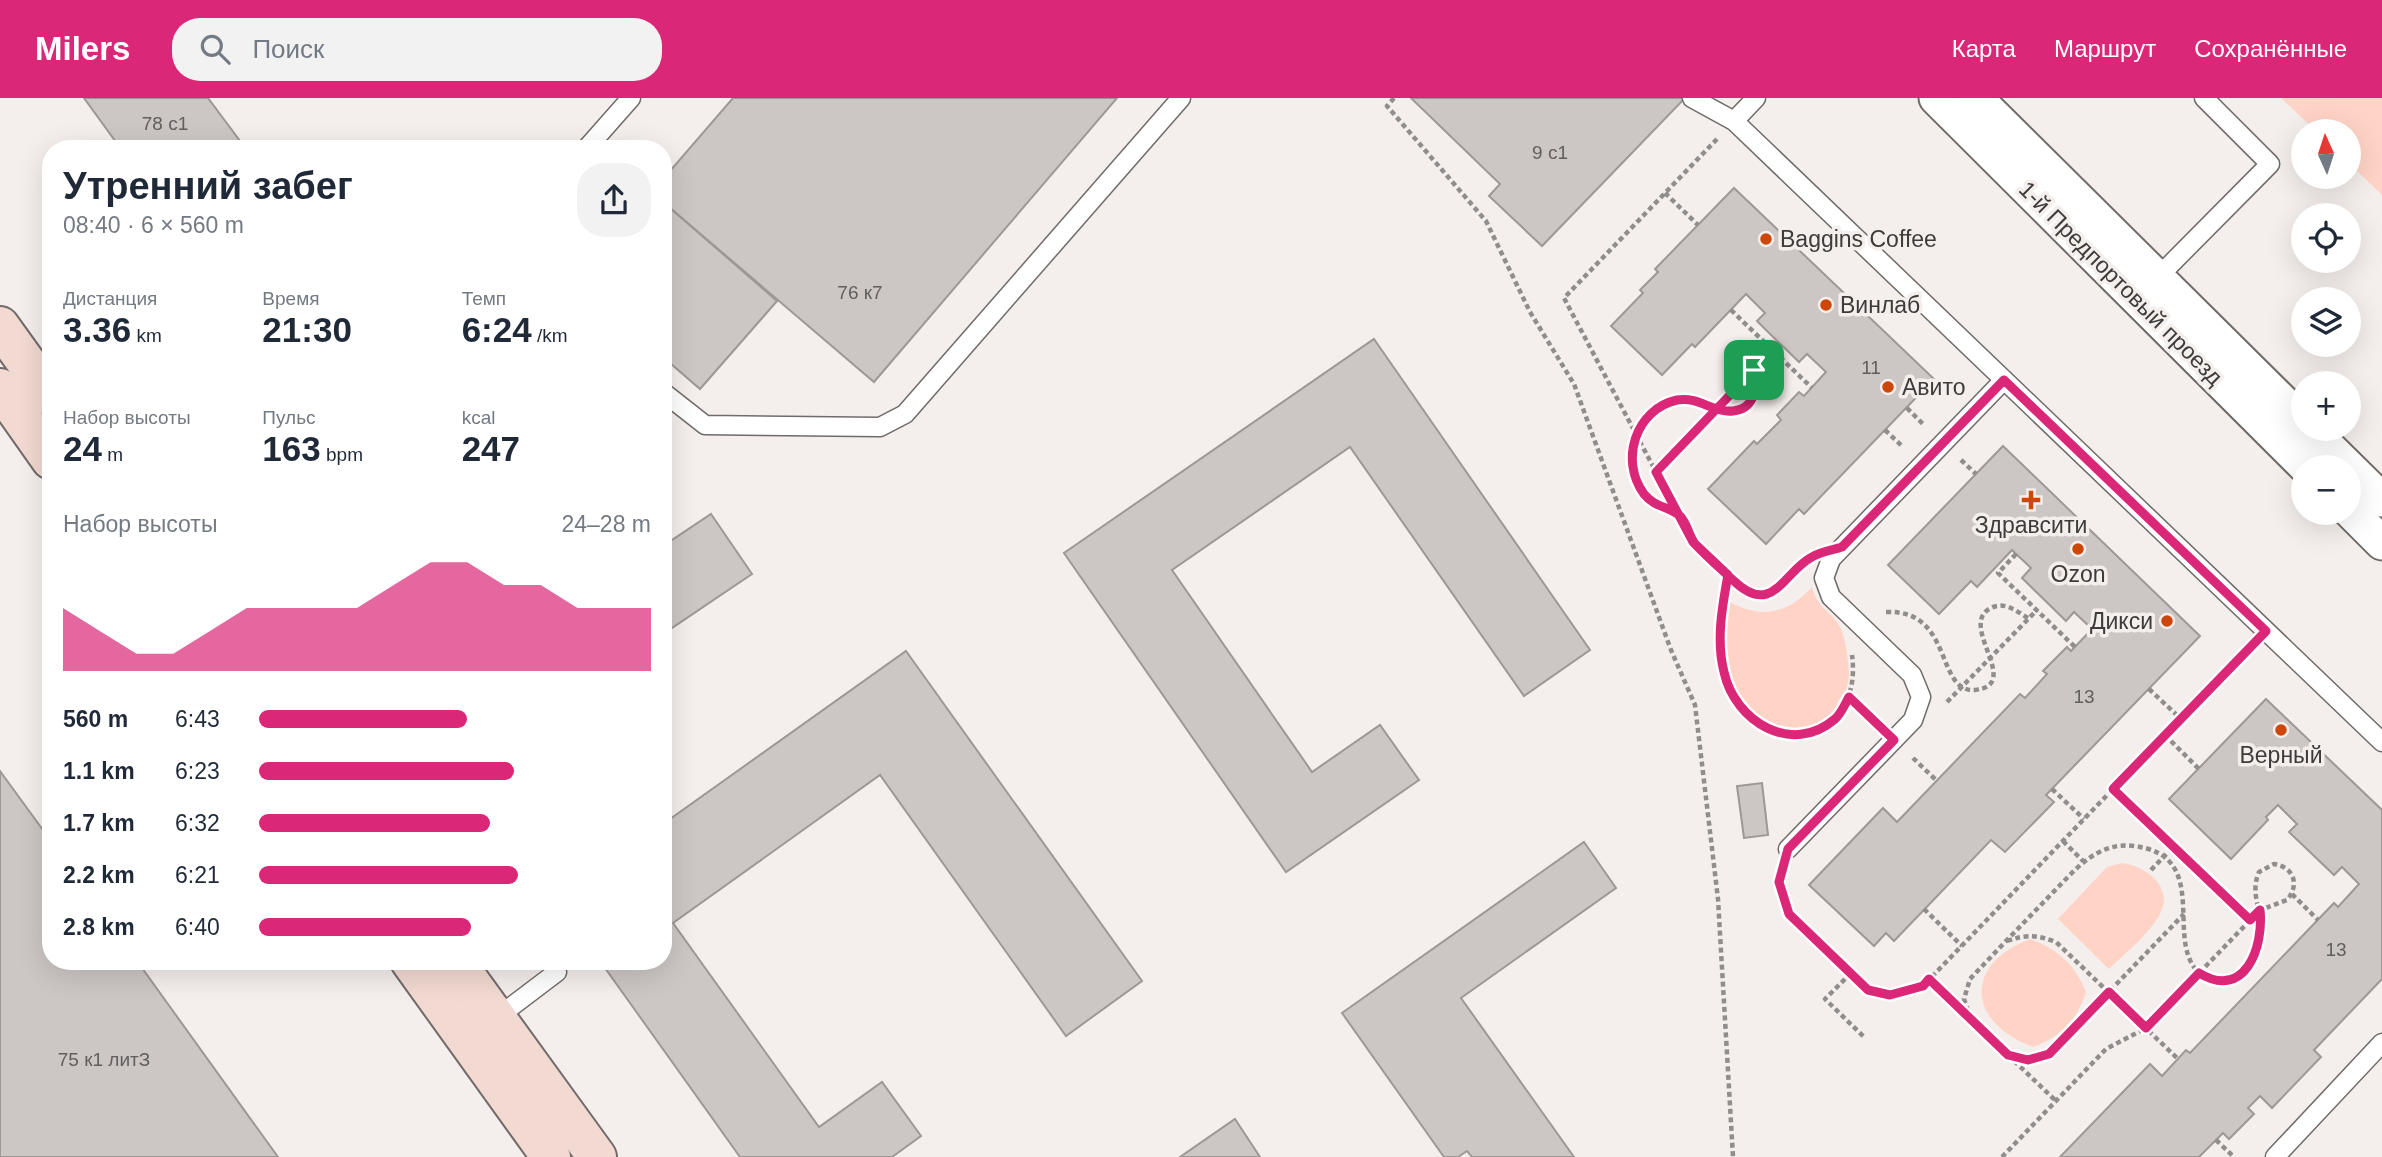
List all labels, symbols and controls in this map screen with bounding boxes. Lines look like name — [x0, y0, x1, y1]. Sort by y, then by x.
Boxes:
search box — [172, 18, 662, 81]
text: Milers — [35, 30, 130, 67]
icon: search — [196, 30, 234, 68]
text: Поиск — [252, 34, 324, 64]
text: Карта — [1952, 35, 2016, 62]
text: Маршрут — [2054, 35, 2156, 62]
text: Сохранённые — [2194, 35, 2347, 62]
house number: 78 с1 — [142, 113, 188, 134]
north arrow — [2291, 119, 2361, 189]
map controls — [2291, 119, 2361, 525]
house number: 9 с1 — [1532, 142, 1568, 163]
button: share — [577, 163, 651, 237]
text: Утренний забег — [63, 165, 353, 207]
street label: 1-й Предпортовый проезд — [2014, 176, 2229, 391]
button: locate — [2291, 203, 2361, 273]
text: 08:40 · 6 × 560 m — [63, 212, 244, 238]
place label: Baggins Coffee — [1780, 226, 1937, 252]
marker: Baggins Coffee — [1758, 231, 1774, 247]
house number: 76 к7 — [837, 282, 883, 303]
button: layers — [2291, 287, 2361, 357]
text: Дистанция — [63, 288, 157, 309]
text: Время — [262, 288, 320, 309]
text: Темп — [462, 288, 506, 309]
place label: Винлаб — [1840, 292, 1920, 318]
marker: Винлаб — [1818, 297, 1834, 313]
text: 3.36 — [63, 310, 131, 349]
text: 21:30 — [262, 310, 352, 349]
text: 6:24 — [462, 310, 532, 349]
text: km — [131, 325, 162, 346]
text: /km — [532, 325, 568, 346]
pin — [1724, 340, 1784, 400]
icon: arrive — [1735, 351, 1773, 389]
house number: 11 — [1861, 357, 1881, 378]
button: + — [2291, 371, 2361, 441]
place label: Авито — [1902, 374, 1965, 400]
marker: Авито — [1880, 379, 1896, 395]
text: Набор высоты — [63, 407, 191, 428]
text: Пульс — [262, 407, 316, 428]
text: kcal — [462, 407, 495, 428]
text: 24 — [63, 429, 102, 468]
text: 163 — [262, 429, 321, 468]
text: 247 — [462, 429, 520, 468]
text: m — [102, 444, 123, 465]
text: bpm — [321, 444, 363, 465]
button: − — [2291, 455, 2361, 525]
marker: Здравсити — [2023, 492, 2039, 508]
text: Набор высоты — [63, 511, 217, 537]
text: 24–28 m — [561, 511, 651, 537]
place label: Здравсити — [1975, 512, 2087, 538]
marker: Ozon — [2070, 541, 2086, 557]
place label: Ozon — [2051, 561, 2105, 587]
place label: Дикси — [2090, 608, 2153, 634]
marker: Дикси — [2159, 613, 2175, 629]
house number: 13 — [2073, 686, 2095, 707]
text: 560 m — [63, 706, 128, 732]
text: 6:43 — [175, 706, 220, 732]
marker: Верный — [2273, 722, 2289, 738]
place label: Верный — [2239, 742, 2323, 768]
text: 1.1 km — [63, 758, 135, 784]
text: 6:23 — [175, 758, 220, 784]
text: 1.7 km — [63, 810, 135, 836]
text: 6:32 — [175, 810, 220, 836]
text: 2.2 km — [63, 862, 135, 888]
text: 6:21 — [175, 862, 220, 888]
text: 2.8 km — [63, 914, 135, 940]
text: 6:40 — [175, 914, 220, 940]
house number: 13 — [2325, 939, 2347, 960]
house number: 75 к1 литЗ — [58, 1049, 150, 1070]

